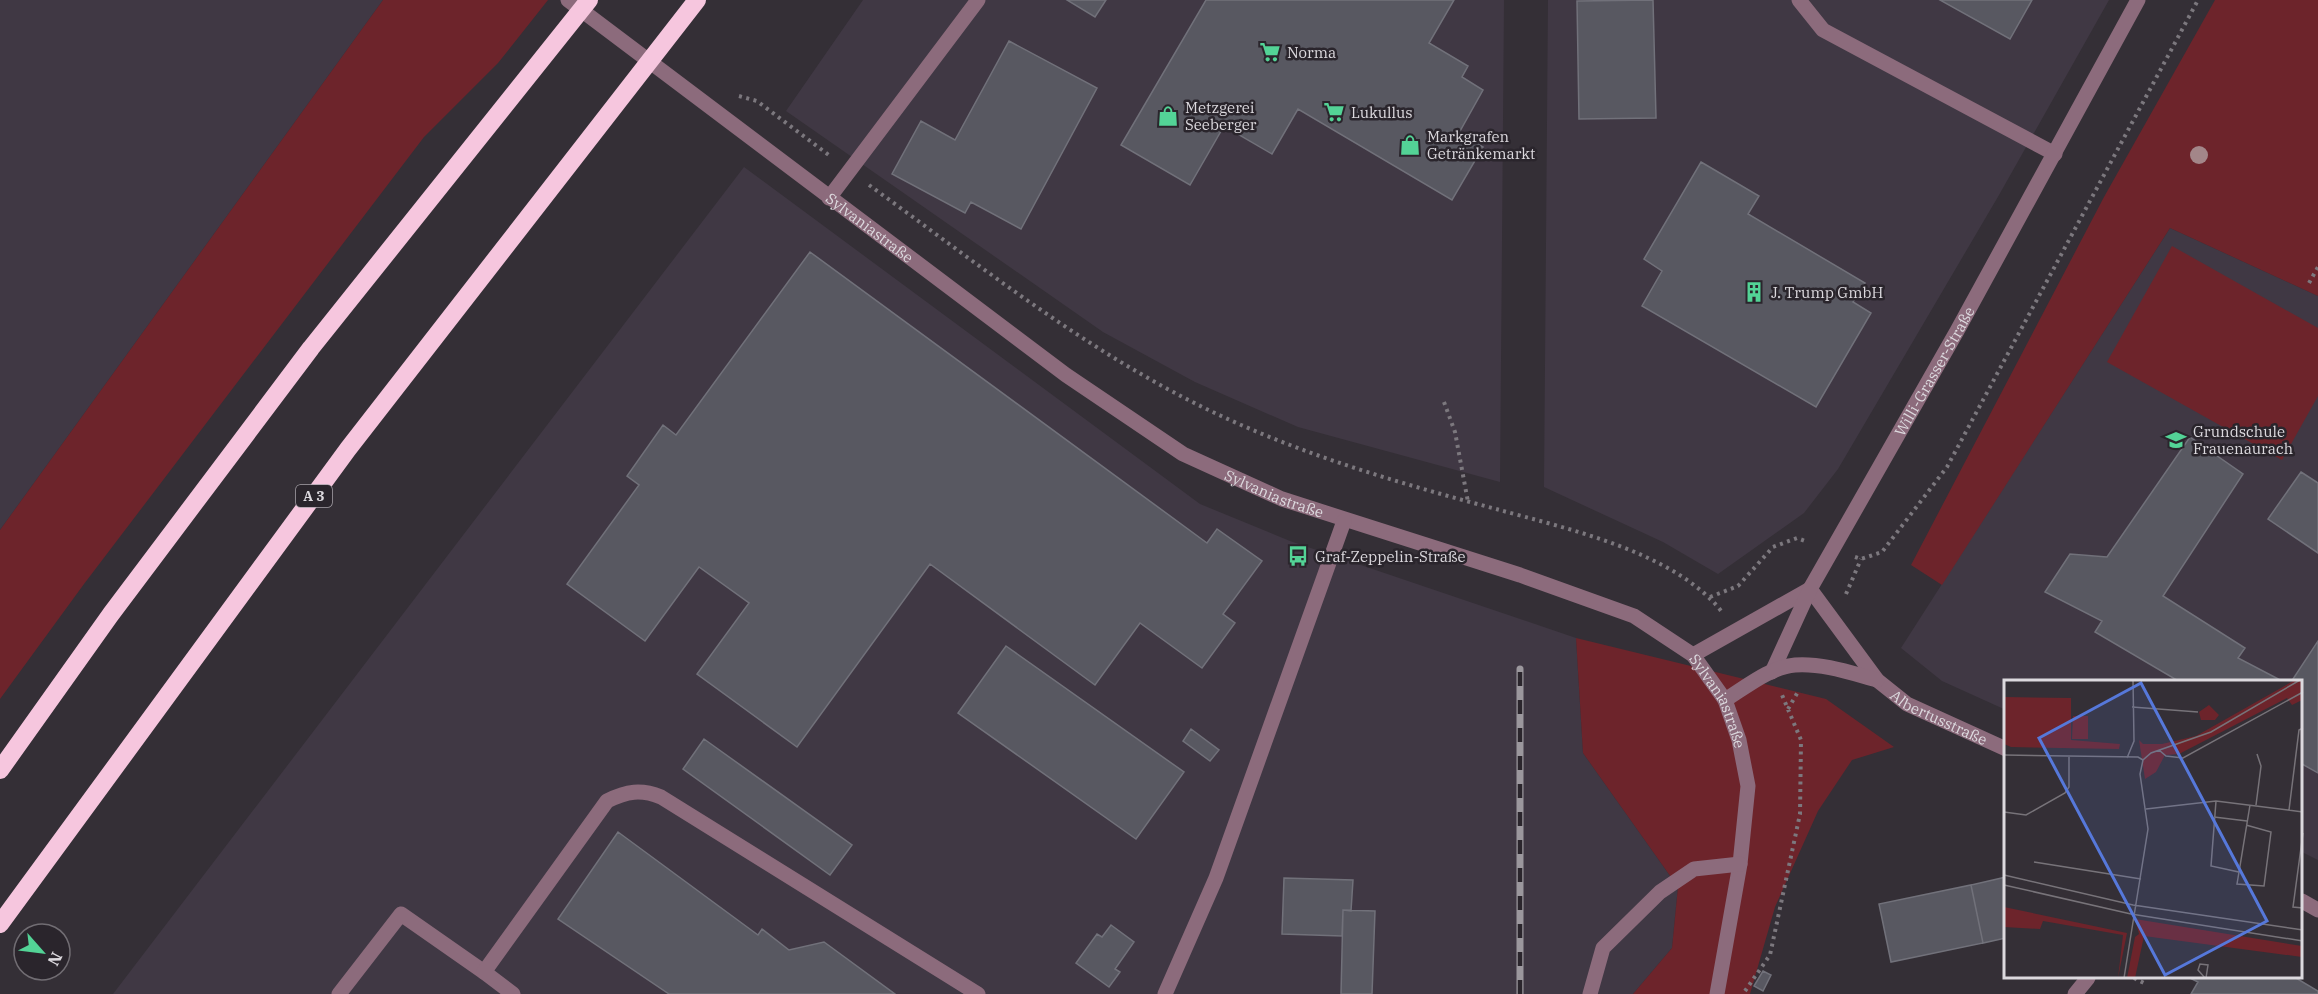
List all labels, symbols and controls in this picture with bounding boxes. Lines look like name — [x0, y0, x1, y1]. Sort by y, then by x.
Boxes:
supermarket icon: Norma — [1258, 40, 1282, 64]
place label: Norma — [1287, 43, 1336, 62]
place label: Metzgerei Seeberger — [1185, 98, 1257, 134]
supermarket icon: Lukullus — [1322, 100, 1346, 124]
place label: Lukullus — [1351, 103, 1413, 122]
shop icon: Metzgerei Seeberger — [1156, 104, 1180, 128]
place label: Markgrafen Getränkemarkt — [1427, 127, 1535, 163]
shop icon: Markgrafen Getränkemarkt — [1398, 133, 1422, 157]
street label: Sylvaniastraße — [822, 188, 918, 267]
building icon: J. Trump GmbH — [1742, 280, 1766, 304]
place label: J. Trump GmbH — [1771, 283, 1883, 302]
street label: Willi-Grasser-Straße — [1890, 303, 1978, 439]
place label: Grundschule Frauenaurach — [2193, 422, 2293, 458]
school or university icon: Grundschule Frauenaurach — [2164, 428, 2188, 452]
street label: Sylvaniastraße — [1222, 465, 1326, 521]
road number: A 3 — [296, 485, 332, 507]
bus stop icon: Graf-Zeppelin-Straße — [1286, 544, 1310, 568]
place label: Graf-Zeppelin-Straße — [1315, 547, 1466, 566]
street label: Sylvaniastraße — [1686, 650, 1750, 750]
inset map — [2004, 680, 2303, 979]
street label: Albertusstraße — [1887, 685, 1990, 749]
north arrow — [12, 922, 72, 982]
text: N — [43, 949, 67, 969]

